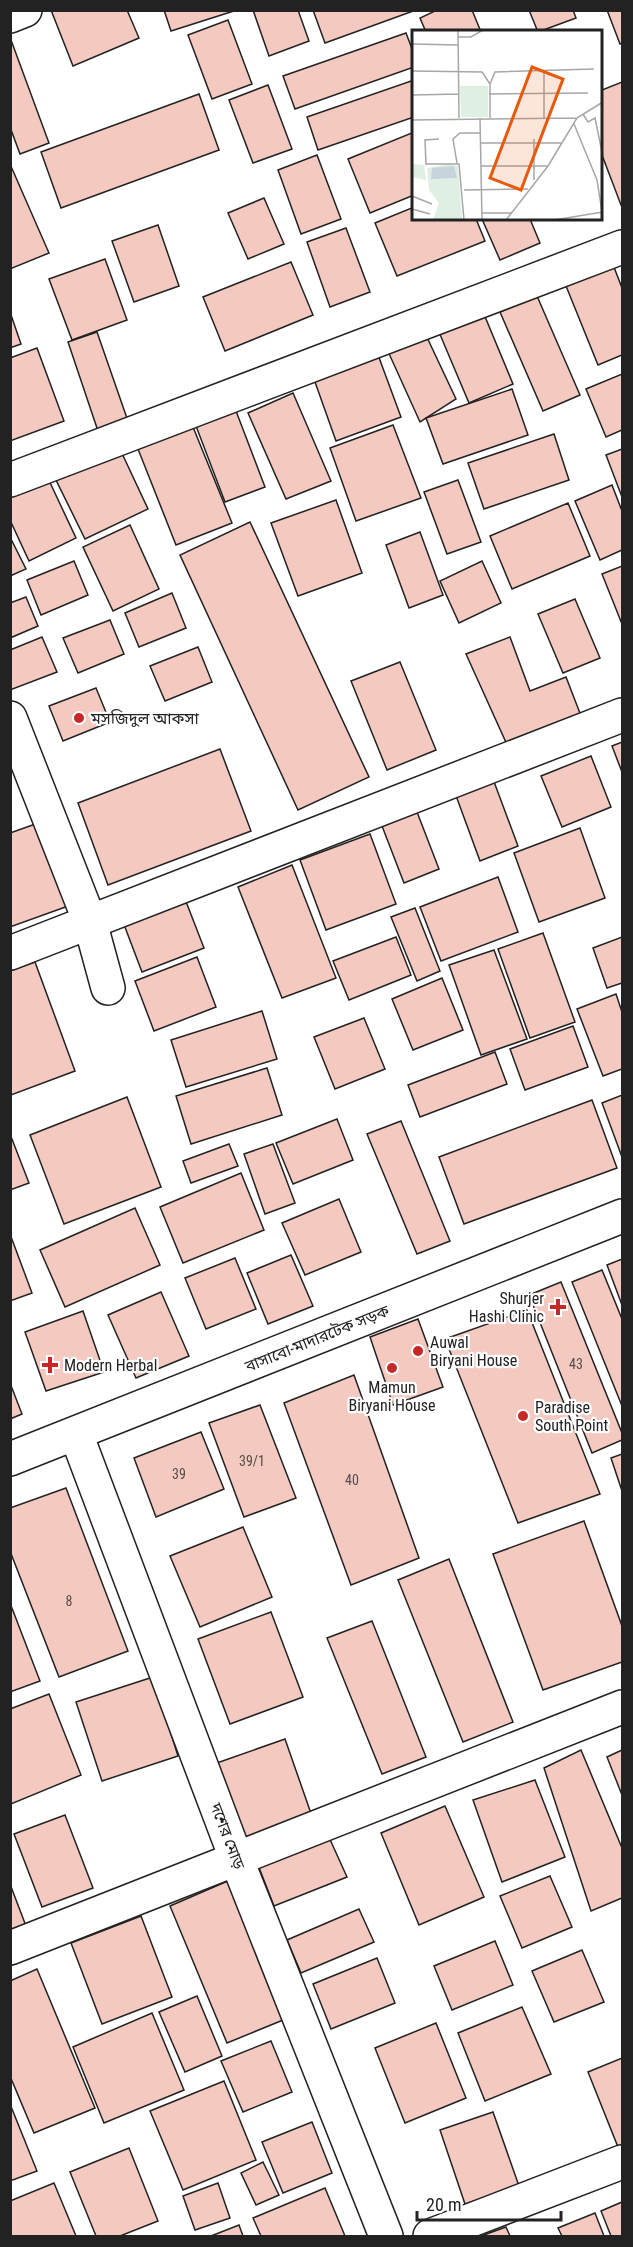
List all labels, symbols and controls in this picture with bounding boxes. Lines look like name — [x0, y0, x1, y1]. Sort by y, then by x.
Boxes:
inset map — [412, 30, 603, 220]
place label: মসজিদুল আকসা — [90, 709, 199, 728]
marker: মসজিদুল আকসা — [72, 711, 86, 725]
place label: Shurjer Hashi Clinic — [469, 1289, 544, 1326]
marker: Shurjer Hashi Clinic — [549, 1298, 567, 1316]
street label: বাসাবো-মাদারটেক সড়ক — [241, 1300, 393, 1376]
place label: Auwal Biryani House — [430, 1333, 517, 1370]
marker: Auwal Biryani House — [411, 1344, 425, 1358]
marker: Modern Herbal — [41, 1356, 59, 1374]
place label: Modern Herbal — [64, 1356, 157, 1375]
house number: 43 — [569, 1356, 583, 1372]
marker: Mamun Biryani House — [385, 1361, 399, 1375]
place label: Mamun Biryani House — [348, 1378, 436, 1415]
place label: Paradise South Point — [535, 1398, 608, 1435]
marker: Paradise South Point — [516, 1409, 530, 1423]
house number: 39/1 — [239, 1453, 265, 1469]
house number: 39 — [172, 1466, 186, 1482]
house number: 40 — [345, 1472, 359, 1488]
house number: 8 — [66, 1593, 73, 1609]
street label: দশের মোড় — [206, 1799, 249, 1872]
scale bar — [417, 2184, 561, 2222]
text: 20 m — [426, 2194, 461, 2215]

